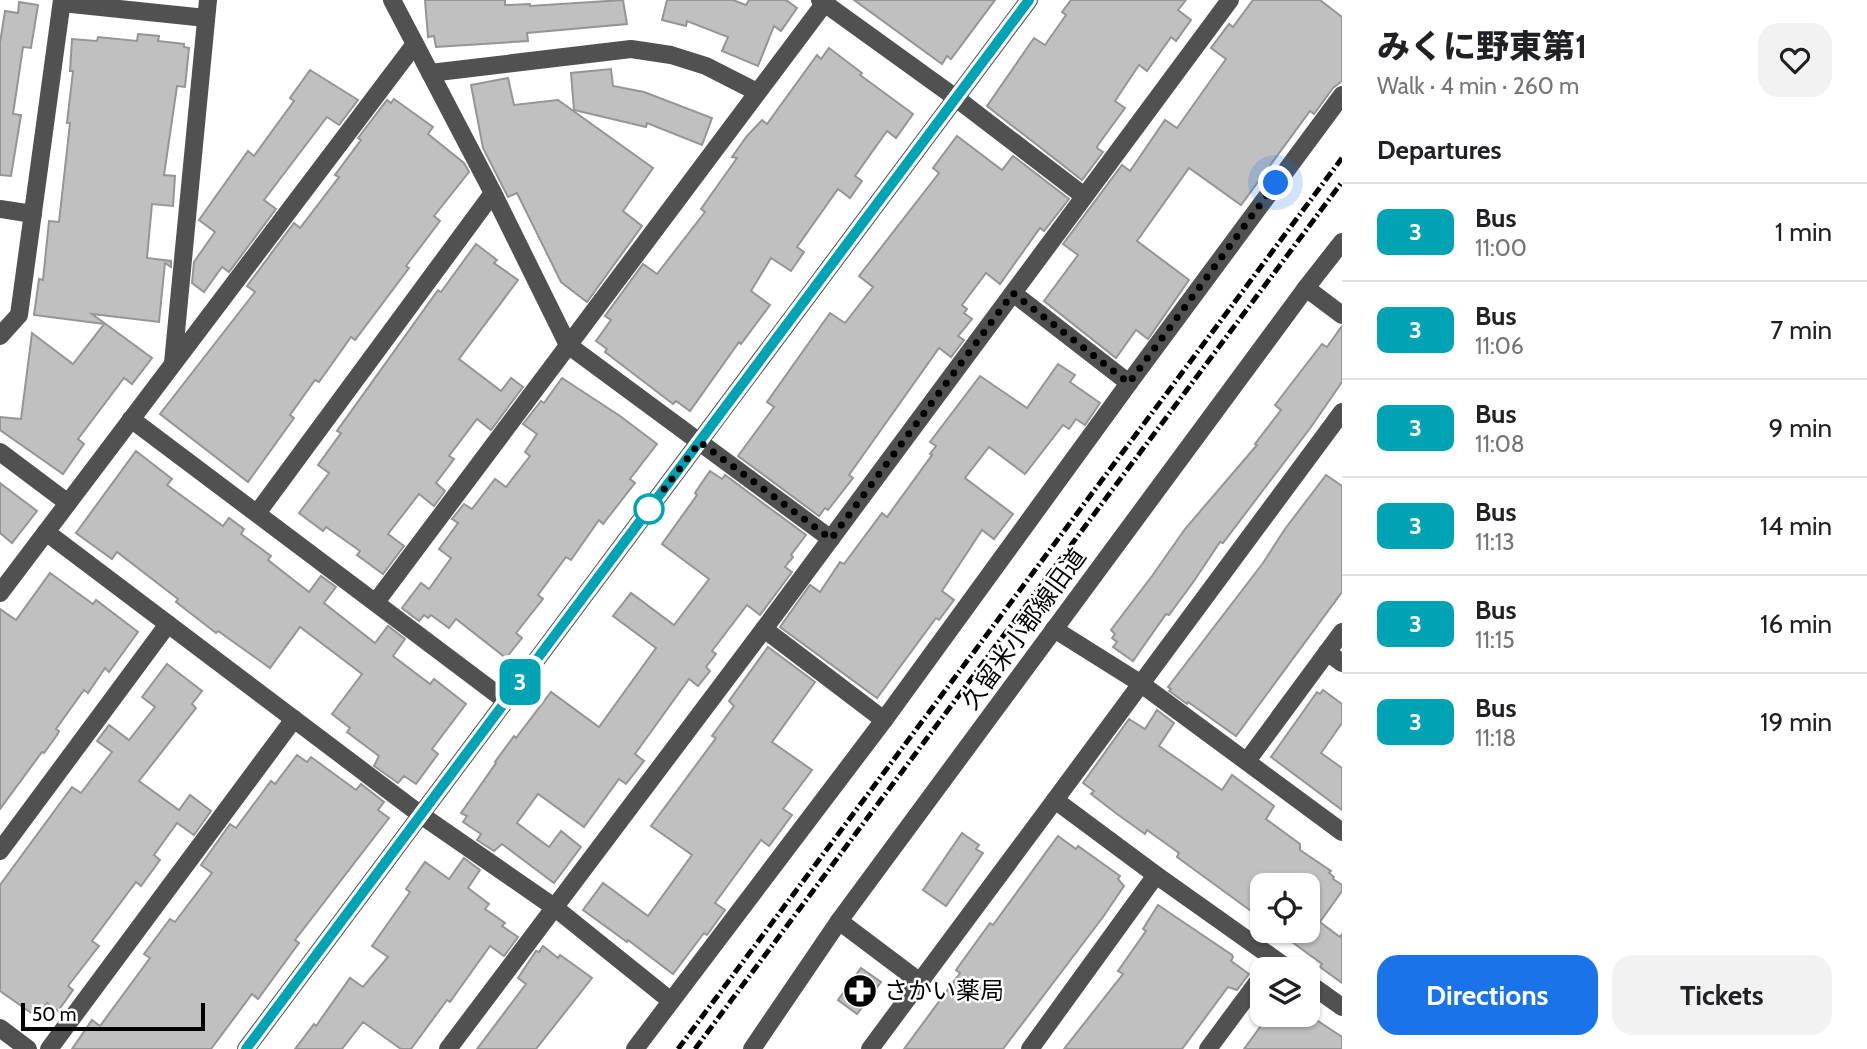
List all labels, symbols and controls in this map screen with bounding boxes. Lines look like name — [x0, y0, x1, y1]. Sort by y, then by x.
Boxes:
button: heart — [1758, 23, 1832, 97]
text: みくに野東第1 — [1377, 26, 1587, 66]
text: Walk · 4 min · 260 m — [1377, 72, 1579, 100]
text: Departures — [1377, 134, 1501, 166]
your location — [1258, 165, 1293, 200]
text: Bus — [1475, 202, 1516, 234]
text: 1 min — [1775, 216, 1832, 248]
text: 3 — [1409, 217, 1422, 246]
text: 11:00 — [1475, 234, 1527, 262]
text: Bus — [1475, 300, 1516, 332]
text: 7 min — [1770, 314, 1832, 346]
text: 3 — [1409, 315, 1422, 344]
text: 11:06 — [1475, 332, 1524, 360]
text: Bus — [1475, 398, 1516, 430]
text: 9 min — [1769, 412, 1832, 444]
text: 3 — [1409, 413, 1422, 442]
text: 11:08 — [1475, 430, 1525, 458]
unlabelled marker — [634, 494, 664, 524]
text: Bus — [1475, 496, 1516, 528]
text: 14 min — [1760, 510, 1832, 542]
text: 3 — [1409, 511, 1422, 540]
text: 11:13 — [1475, 528, 1515, 556]
street label: 久留米小郡線旧道 — [955, 543, 1092, 715]
text: Bus — [1475, 594, 1516, 626]
text: 16 min — [1760, 608, 1832, 640]
text: 3 — [1409, 609, 1422, 638]
text: 11:15 — [1475, 626, 1515, 654]
line badge: 3 — [497, 659, 543, 705]
text: 3 — [514, 667, 526, 696]
text: Bus — [1475, 692, 1516, 724]
text: 19 min — [1760, 706, 1832, 738]
text: 3 — [1409, 707, 1422, 736]
text: 11:18 — [1475, 724, 1516, 752]
map controls — [1250, 873, 1320, 1027]
button: locate — [1250, 873, 1320, 943]
button: Directions — [1377, 955, 1598, 1035]
button: Tickets — [1612, 955, 1832, 1035]
button: layers — [1250, 957, 1320, 1027]
pharmacy icon: さかい薬局 — [841, 972, 879, 1010]
place label: さかい薬局 — [884, 976, 1004, 1005]
scale bar — [21, 1000, 205, 1032]
text: 50 m — [32, 1003, 76, 1026]

